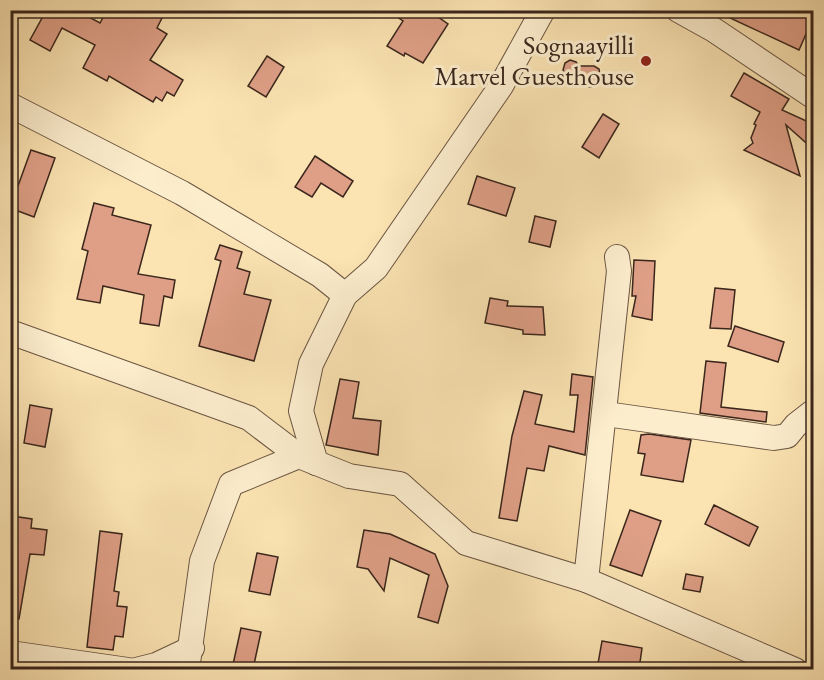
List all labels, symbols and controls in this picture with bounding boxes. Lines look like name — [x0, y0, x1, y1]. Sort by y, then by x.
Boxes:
place label: Sognaayilli Marvel Guesthouse — [434, 27, 634, 93]
marker: Sognaayilli Marvel Guesthouse — [639, 54, 653, 68]

